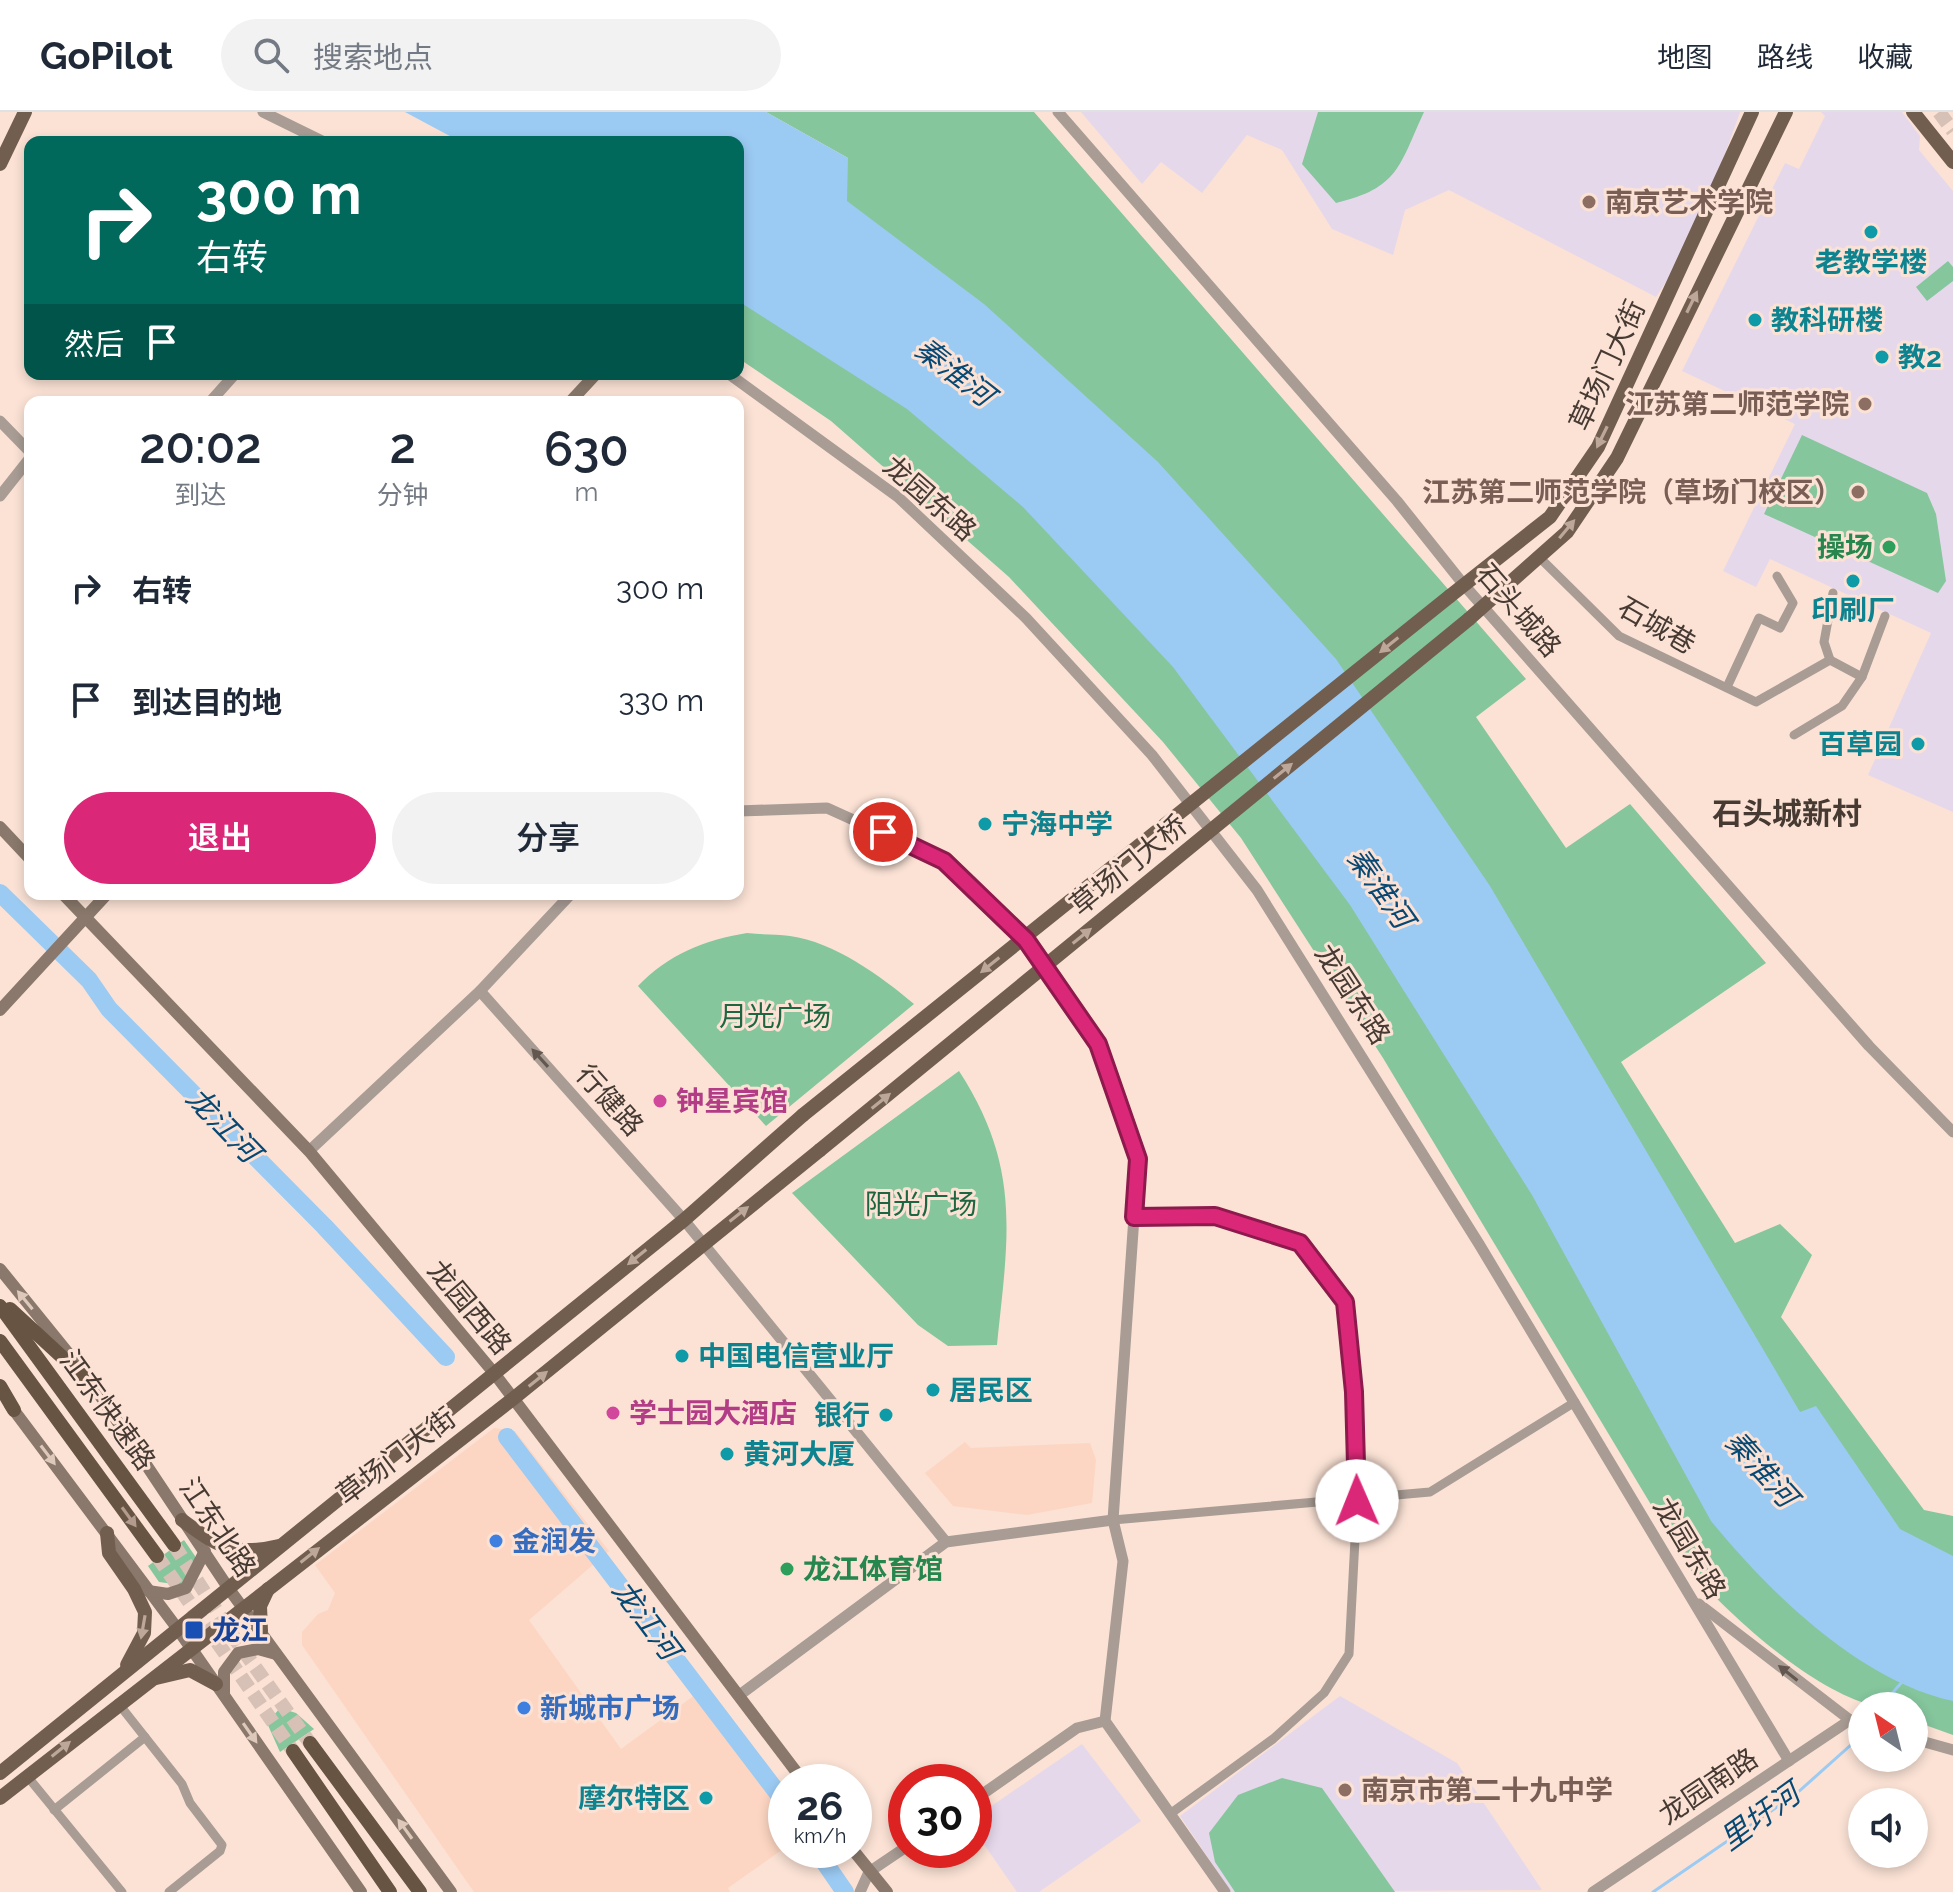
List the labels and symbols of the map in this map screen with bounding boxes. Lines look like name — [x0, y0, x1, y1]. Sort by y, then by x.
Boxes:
place label: 南京艺术学院 — [1605, 186, 1773, 219]
marker: 南京艺术学院 — [1580, 193, 1598, 211]
marker: 老教学楼 — [1862, 223, 1880, 241]
place label: 老教学楼 — [1815, 246, 1927, 279]
one-way arrow — [1686, 290, 1699, 313]
street label: 草场门大街 — [1563, 295, 1652, 436]
place label: 教科研楼 — [1771, 304, 1883, 337]
marker: 教科研楼 — [1746, 311, 1764, 329]
water label: 秦淮河 — [908, 330, 1004, 416]
place label: 教2 — [1898, 341, 1942, 374]
marker: 教2 — [1873, 348, 1891, 366]
place label: 江苏第二师范学院 — [1625, 388, 1849, 421]
marker: 江苏第二师范学院 — [1856, 395, 1874, 413]
one-way arrow — [1595, 426, 1609, 449]
street label: 龙园东路 — [877, 449, 983, 548]
place label: 江苏第二师范学院（草场门校区） — [1422, 476, 1842, 509]
marker: 江苏第二师范学院（草场门校区） — [1849, 483, 1867, 501]
one-way arrow — [1558, 519, 1575, 539]
place label: 操场 — [1817, 531, 1873, 564]
marker: 操场 — [1880, 538, 1898, 556]
street label: 石头城路 — [1469, 557, 1568, 663]
marker: 印刷厂 — [1844, 572, 1862, 590]
street label: 石城巷 — [1612, 590, 1701, 661]
place label: 印刷厂 — [1811, 594, 1895, 627]
one-way arrow — [1379, 636, 1399, 653]
place label: 百草园 — [1818, 728, 1902, 761]
marker: 百草园 — [1909, 735, 1927, 753]
one-way arrow — [1273, 763, 1293, 780]
district label: 石头城新村 — [1712, 796, 1862, 831]
pin — [849, 798, 917, 866]
place label: 宁海中学 — [1001, 808, 1113, 841]
street label: 草场门大桥 — [1064, 809, 1193, 922]
marker: 宁海中学 — [976, 815, 994, 833]
water label: 秦淮河 — [1340, 841, 1423, 939]
one-way arrow — [1072, 928, 1092, 945]
street label: 龙园东路 — [1308, 938, 1397, 1050]
one-way arrow — [980, 957, 1000, 973]
park label: 月光广场 — [719, 1000, 831, 1033]
one-way arrow — [532, 1049, 550, 1068]
street label: 行健路 — [569, 1058, 650, 1143]
water label: 龙江河 — [180, 1080, 271, 1173]
place label: 钟星宾馆 — [676, 1085, 788, 1118]
marker: 钟星宾馆 — [651, 1092, 669, 1110]
one-way arrow — [870, 1093, 890, 1110]
park label: 阳光广场 — [865, 1188, 977, 1221]
one-way arrow — [729, 1207, 749, 1223]
one-way arrow — [627, 1249, 648, 1266]
street label: 龙园西路 — [421, 1254, 518, 1361]
one-way arrow — [17, 1290, 34, 1310]
place label: 中国电信营业厅 — [698, 1340, 894, 1373]
street label: 江东快速路 — [53, 1344, 162, 1477]
marker: 中国电信营业厅 — [673, 1347, 691, 1365]
one-way arrow — [528, 1371, 548, 1388]
place label: 居民区 — [949, 1374, 1033, 1407]
marker: 居民区 — [924, 1381, 942, 1399]
place label: 学士园大酒店 — [629, 1397, 797, 1430]
place label: 银行 — [814, 1399, 870, 1432]
street label: 草场门大街 — [330, 1401, 462, 1512]
marker: 学士园大酒店 — [604, 1404, 622, 1422]
marker: 银行 — [877, 1406, 895, 1424]
water label: 秦淮河 — [1718, 1424, 1808, 1518]
place label: 黄河大厦 — [743, 1438, 855, 1471]
one-way arrow — [40, 1444, 56, 1466]
marker: 黄河大厦 — [718, 1445, 736, 1463]
position arrow — [1315, 1459, 1399, 1543]
street label: 江东北路 — [173, 1472, 263, 1583]
street label: 龙园东路 — [1647, 1492, 1733, 1605]
one-way arrow — [121, 1506, 137, 1528]
place label: 金润发 — [512, 1525, 596, 1558]
marker: 金润发 — [487, 1532, 505, 1550]
one-way arrow — [300, 1547, 320, 1563]
place label: 龙江体育馆 — [803, 1553, 943, 1586]
marker: 龙江体育馆 — [778, 1560, 796, 1578]
water label: 龙江河 — [605, 1573, 690, 1670]
place label: 龙江 — [212, 1614, 268, 1647]
one-way arrow — [136, 1615, 148, 1640]
marker: 龙江 — [183, 1619, 205, 1641]
one-way arrow — [1778, 1665, 1798, 1681]
place label: 新城市广场 — [540, 1692, 680, 1725]
north arrow — [1848, 1692, 1928, 1772]
marker: 新城市广场 — [515, 1699, 533, 1717]
one-way arrow — [242, 1723, 257, 1744]
one-way arrow — [51, 1741, 71, 1758]
street label: 龙园南路 — [1653, 1741, 1764, 1831]
speed limit sign: 30 — [888, 1764, 992, 1868]
water label: 里圩河 — [1713, 1773, 1810, 1857]
place label: 南京市第二十九中学 — [1361, 1774, 1613, 1807]
marker: 南京市第二十九中学 — [1336, 1781, 1354, 1799]
place label: 摩尔特区 — [578, 1782, 690, 1815]
marker: 摩尔特区 — [697, 1789, 715, 1807]
one-way arrow — [397, 1819, 413, 1839]

